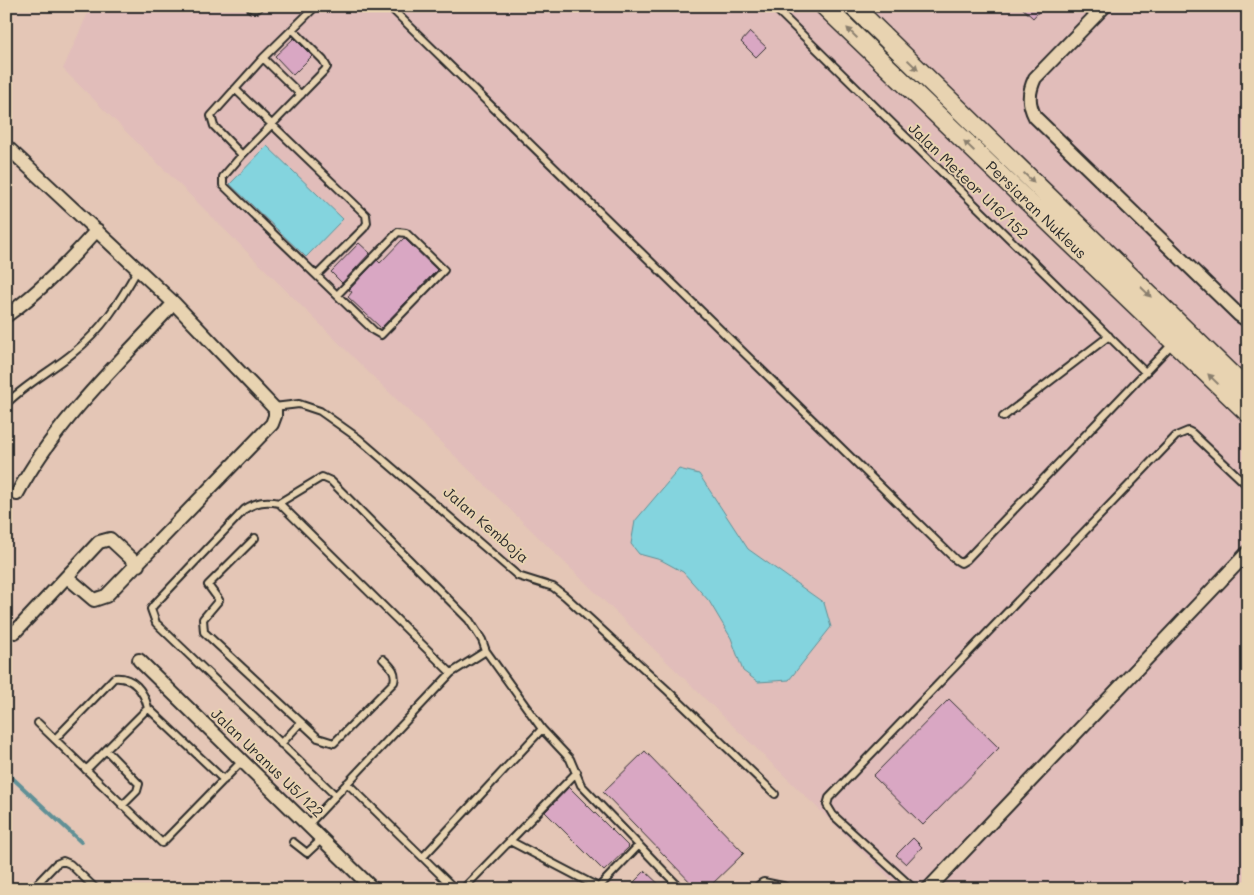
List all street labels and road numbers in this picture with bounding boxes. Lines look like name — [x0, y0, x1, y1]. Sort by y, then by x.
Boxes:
street label: Jalan Meteor U16/152 — [904, 118, 1033, 243]
street label: Persiaran Nukleus — [982, 156, 1091, 263]
street label: Jalan Kemboja — [440, 482, 534, 567]
street label: Jalan Uranus U5/122 — [207, 703, 328, 821]

